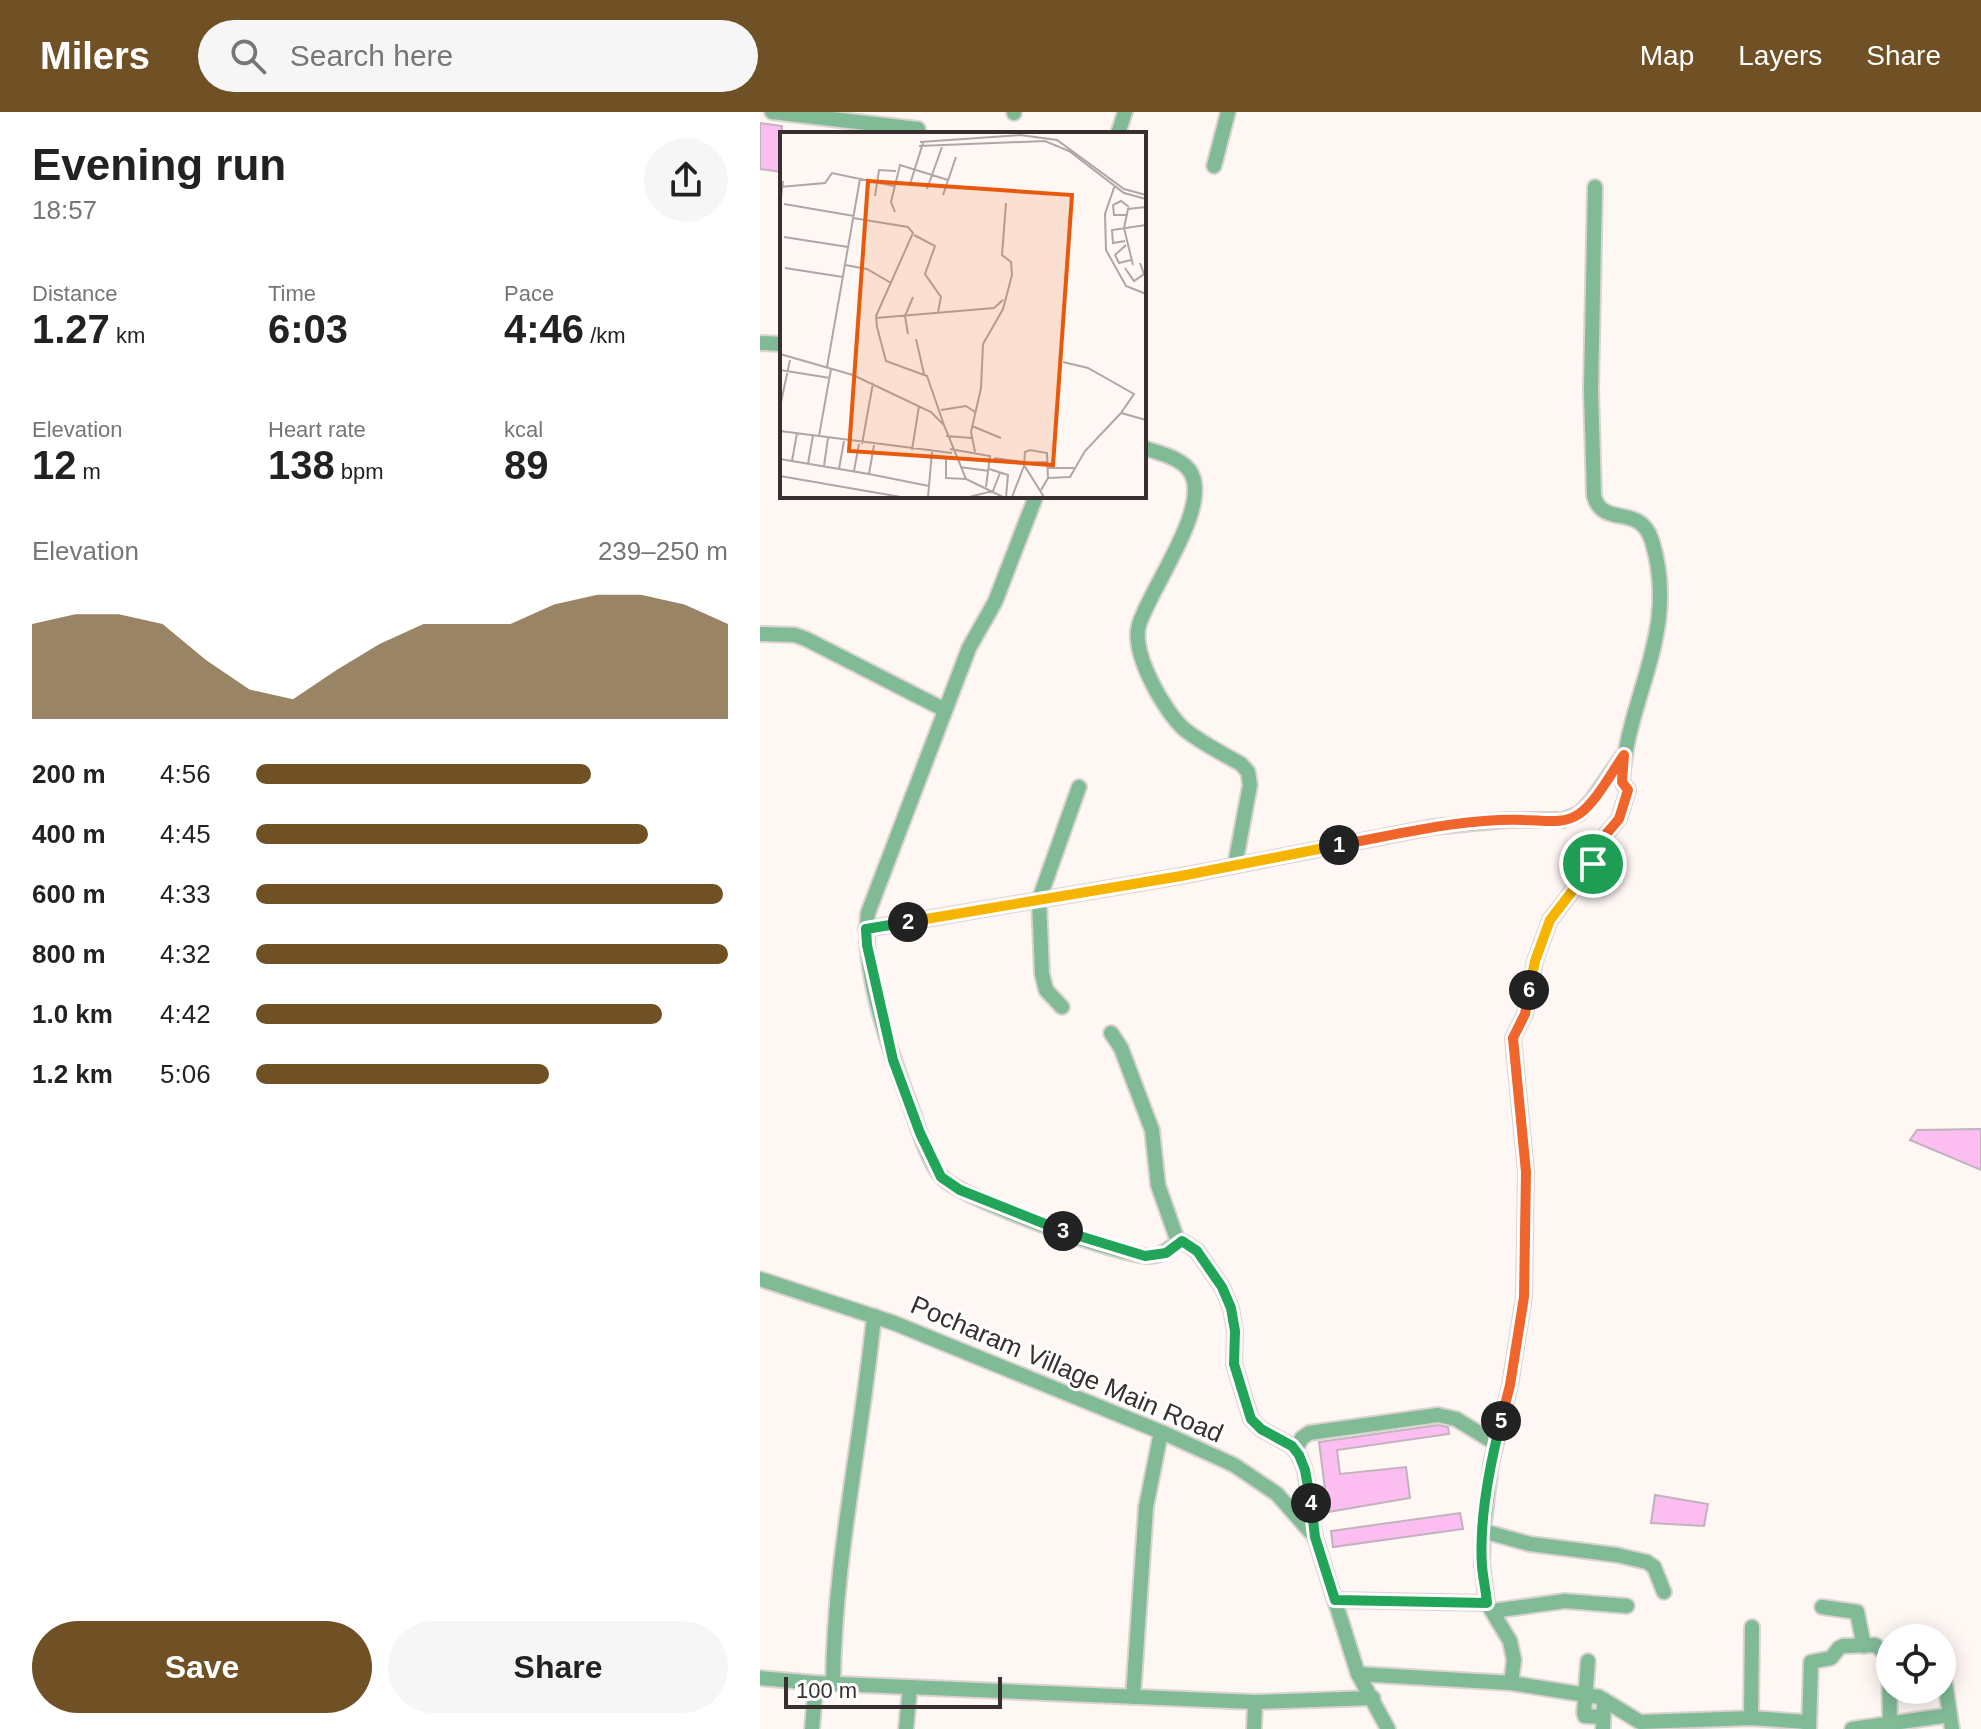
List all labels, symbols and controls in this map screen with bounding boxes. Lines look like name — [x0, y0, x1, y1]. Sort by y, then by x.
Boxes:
search box — [198, 20, 758, 92]
icon: search — [226, 34, 270, 78]
text: Milers — [40, 35, 150, 77]
text: Search here — [290, 39, 453, 72]
text: Map — [1640, 40, 1694, 71]
text: Layers — [1738, 40, 1822, 71]
text: Share — [1866, 40, 1941, 71]
inset map — [780, 132, 1146, 498]
button: share — [644, 138, 728, 222]
text: Evening run — [32, 140, 286, 189]
text: 18:57 — [32, 195, 97, 225]
text: Distance — [32, 281, 118, 306]
text: Time — [268, 281, 316, 306]
text: Pace — [504, 281, 554, 306]
text: 1.27 — [32, 307, 110, 351]
text: 6:03 — [268, 307, 348, 351]
text: 4:46 — [504, 307, 584, 351]
text: km — [110, 323, 145, 348]
text: /km — [584, 323, 626, 348]
text: Elevation — [32, 417, 123, 442]
text: Heart rate — [268, 417, 366, 442]
text: kcal — [504, 417, 543, 442]
text: 12 — [32, 443, 77, 487]
text: 138 — [268, 443, 335, 487]
text: 89 — [504, 443, 549, 487]
text: m — [77, 459, 101, 484]
text: bpm — [335, 459, 384, 484]
text: Elevation — [32, 536, 139, 566]
text: 239–250 m — [598, 536, 728, 566]
text: 200 m — [32, 759, 106, 789]
text: 4:56 — [160, 759, 211, 789]
text: 400 m — [32, 819, 106, 849]
text: 4:45 — [160, 819, 211, 849]
pin: 1 — [1319, 825, 1359, 865]
pin — [1559, 830, 1627, 898]
text: 1 — [1333, 832, 1345, 857]
icon: arrive — [1571, 842, 1615, 886]
text: 600 m — [32, 879, 106, 909]
text: 4:33 — [160, 879, 211, 909]
pin: 2 — [888, 902, 928, 942]
text: 2 — [902, 909, 914, 934]
text: 800 m — [32, 939, 106, 969]
text: 4:32 — [160, 939, 211, 969]
pin: 6 — [1509, 970, 1549, 1010]
text: 6 — [1523, 977, 1535, 1002]
text: 1.0 km — [32, 999, 113, 1029]
text: 4:42 — [160, 999, 211, 1029]
text: 1.2 km — [32, 1059, 113, 1089]
text: 5:06 — [160, 1059, 211, 1089]
pin: 3 — [1043, 1211, 1083, 1251]
text: 3 — [1057, 1218, 1069, 1243]
street label: Pocharam Village Main Road — [906, 1289, 1228, 1449]
pin: 5 — [1481, 1401, 1521, 1441]
text: 5 — [1495, 1408, 1507, 1433]
pin: 4 — [1291, 1483, 1331, 1523]
text: 4 — [1305, 1490, 1317, 1515]
button: Save — [32, 1621, 372, 1713]
button: Share — [388, 1621, 728, 1713]
map controls — [1876, 1624, 1956, 1704]
button: locate — [1876, 1624, 1956, 1704]
scale bar — [784, 1673, 1002, 1709]
text: 100 m — [796, 1678, 857, 1703]

